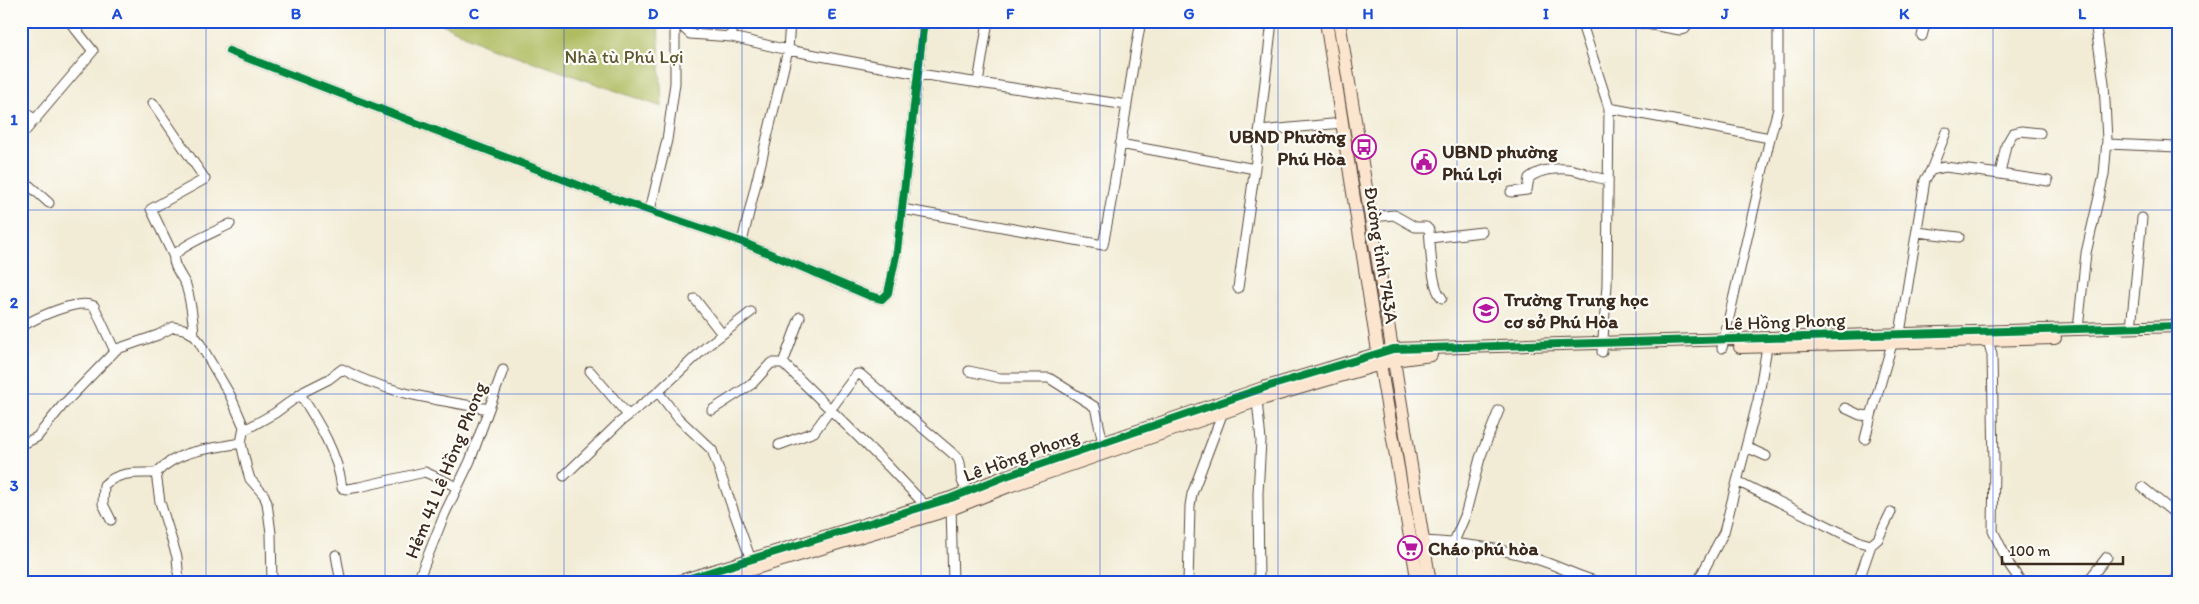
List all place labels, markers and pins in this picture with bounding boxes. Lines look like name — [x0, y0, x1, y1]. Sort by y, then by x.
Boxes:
place label: UBND Phường Phú Hòa — [1229, 125, 1347, 170]
bus stop icon: UBND Phường Phú Hòa — [1351, 134, 1377, 160]
place label: UBND phường Phú Lợi — [1442, 140, 1558, 185]
public building icon: UBND phường Phú Lợi — [1411, 149, 1437, 175]
place label: Trường Trung học cơ sở Phú Hòa — [1503, 288, 1649, 333]
school or university icon: Trường Trung học cơ sở Phú Hòa — [1473, 297, 1499, 323]
supermarket icon: Cháo phú hòa — [1397, 535, 1423, 561]
place label: Cháo phú hòa — [1428, 537, 1540, 560]

